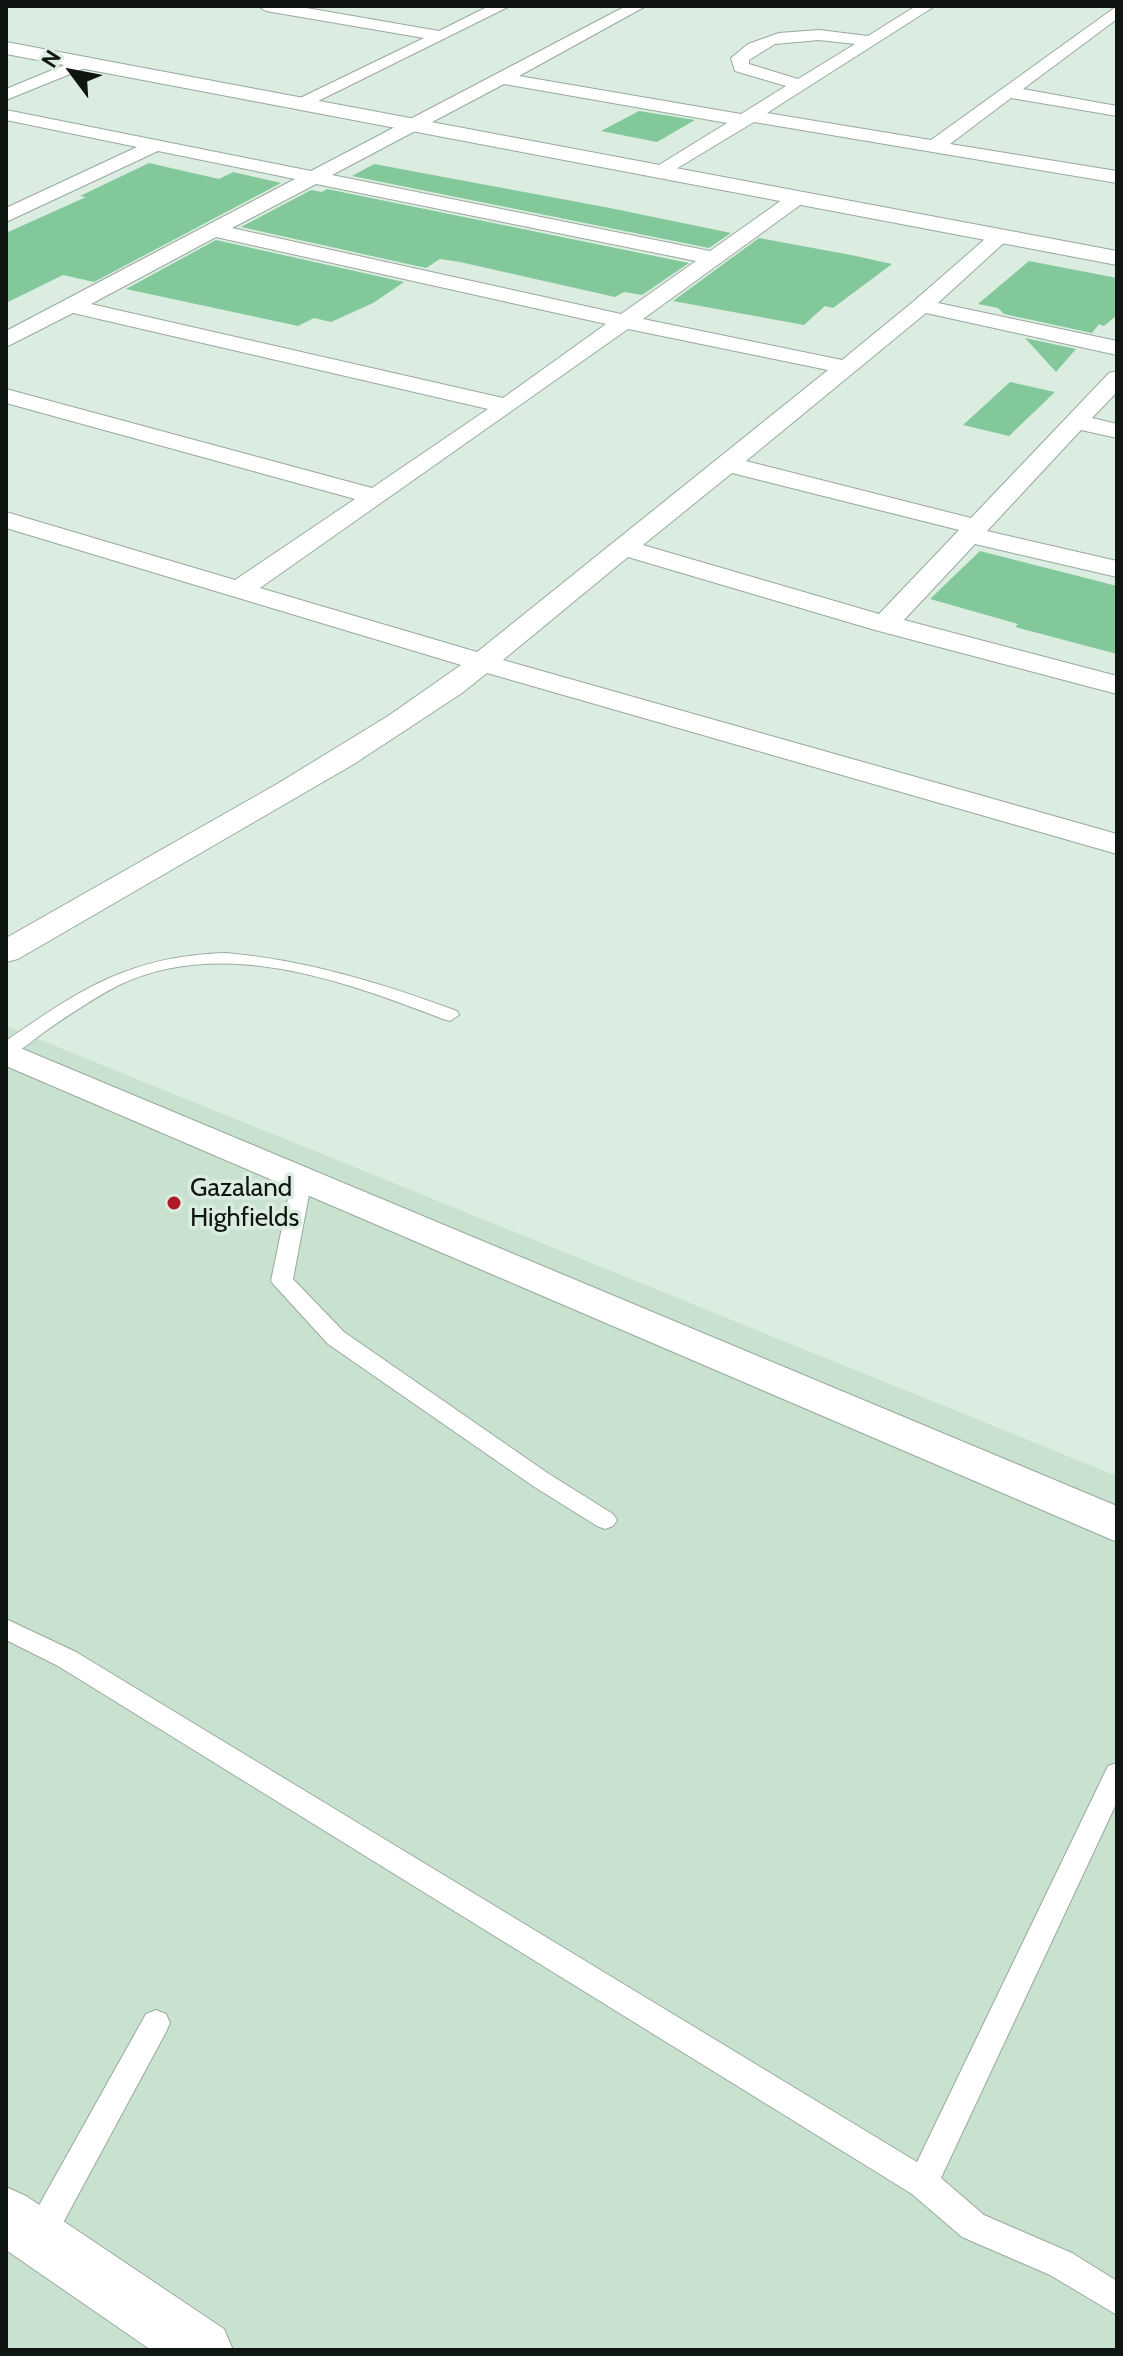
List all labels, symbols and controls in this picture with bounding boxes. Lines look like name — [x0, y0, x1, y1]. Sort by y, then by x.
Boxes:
north arrow — [32, 32, 112, 112]
text: N — [36, 45, 67, 73]
place label: Gazaland Highfields — [190, 1172, 299, 1234]
marker: Gazaland Highfields — [165, 1194, 183, 1212]

